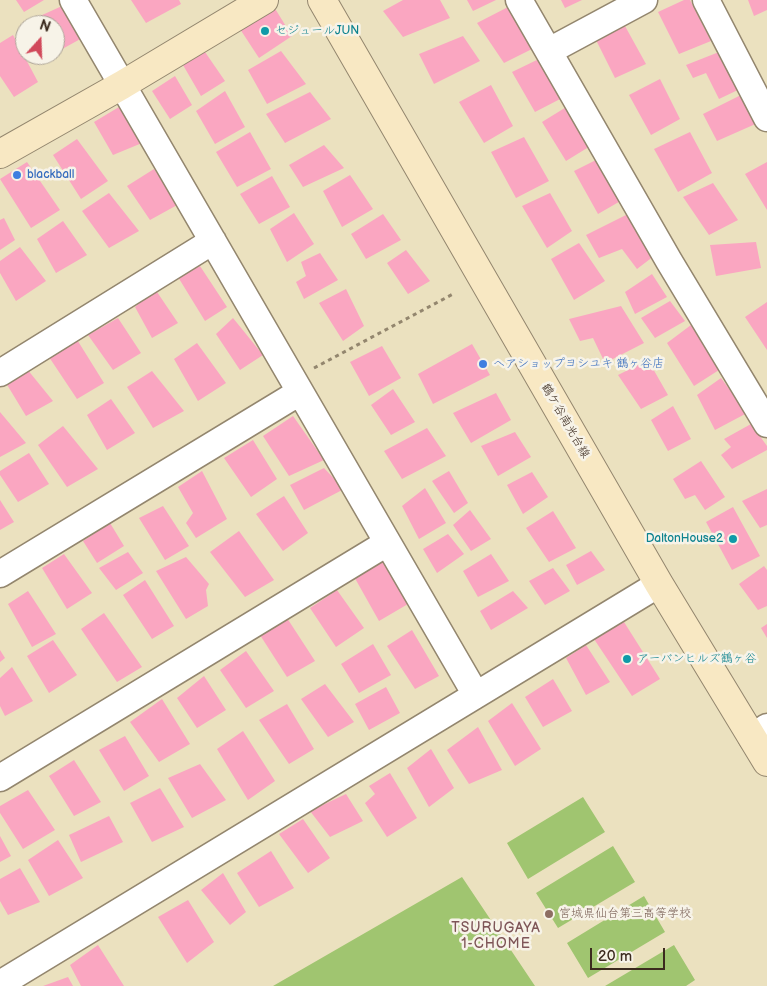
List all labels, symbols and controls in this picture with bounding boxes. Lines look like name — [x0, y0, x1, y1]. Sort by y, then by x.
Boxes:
north arrow — [15, 15, 65, 65]
text: N — [37, 17, 53, 36]
place label: セジュールJUN — [275, 24, 359, 38]
marker: セジュールJUN — [259, 25, 271, 37]
place label: blackball — [27, 168, 74, 182]
marker: blackball — [11, 169, 23, 181]
place label: ヘアショップヨシユキ 鶴ヶ谷店 — [493, 357, 664, 371]
marker: ヘアショップヨシユキ 鶴ヶ谷店 — [477, 358, 489, 370]
street label: 鶴ケ谷南光台線 — [538, 381, 592, 461]
place label: DaltonHouse2 — [646, 532, 723, 546]
marker: DaltonHouse2 — [727, 533, 739, 545]
place label: アーバンヒルズ鶴ヶ谷 — [637, 652, 757, 666]
marker: アーバンヒルズ鶴ヶ谷 — [621, 653, 633, 665]
place label: 宮城県仙台第三高等学校 — [559, 907, 691, 921]
marker: 宮城県仙台第三高等学校 — [543, 908, 555, 920]
district label: TSURUGAYA 1-CHOME — [450, 920, 542, 952]
scale bar — [592, 938, 667, 970]
text: 20 m — [598, 947, 632, 966]

